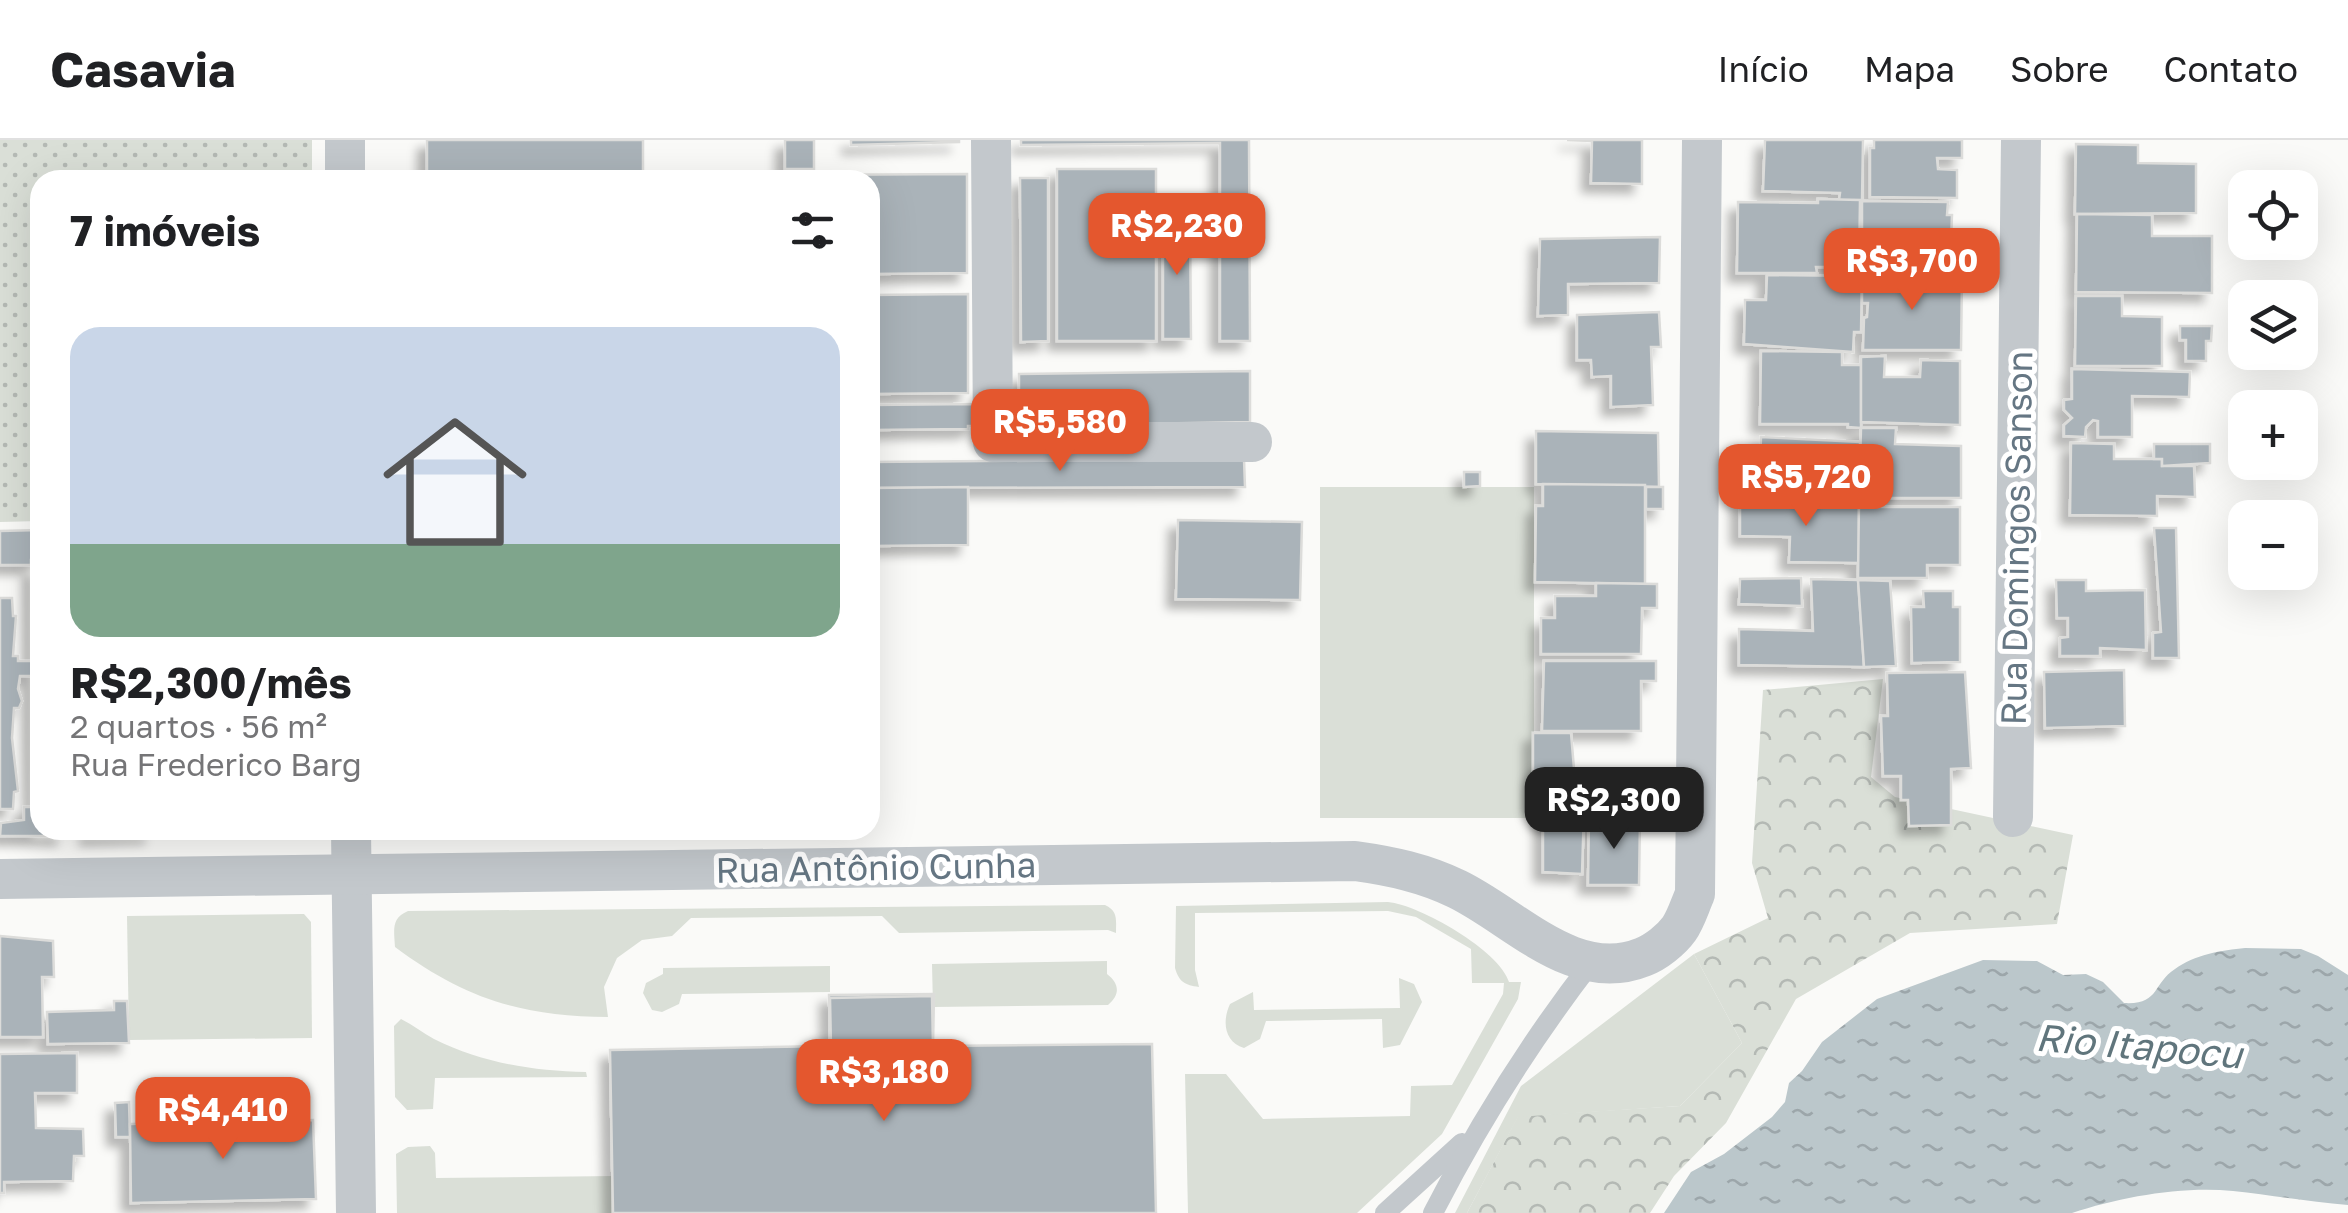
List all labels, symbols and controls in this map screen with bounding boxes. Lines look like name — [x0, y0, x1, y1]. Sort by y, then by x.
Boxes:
text: Casavia — [50, 40, 236, 98]
text: Início — [1718, 48, 1809, 90]
text: Mapa — [1864, 48, 1955, 90]
text: Sobre — [2010, 48, 2109, 90]
text: Contato — [2164, 48, 2298, 90]
map controls — [2228, 170, 2318, 590]
button: locate — [2228, 170, 2318, 260]
pin: R$2,230 — [1085, 193, 1269, 278]
icon: filters — [785, 203, 840, 258]
text: 7 imóveis — [70, 205, 260, 255]
text: R$2,230 — [1110, 206, 1244, 244]
pin: R$3,700 — [1820, 228, 2004, 313]
text: R$3,700 — [1846, 241, 1978, 279]
button: layers — [2228, 280, 2318, 370]
street label: Rua Domingos Sanson — [1992, 350, 2040, 726]
pin: R$5,580 — [968, 389, 1152, 474]
button: + — [2228, 390, 2318, 480]
icon: home — [365, 392, 545, 572]
text: R$5,580 — [993, 402, 1127, 440]
pin: R$5,720 — [1714, 444, 1898, 529]
text: R$5,720 — [1740, 457, 1872, 495]
button: − — [2228, 500, 2318, 590]
text: R$2,300/mês — [70, 657, 352, 707]
text: 2 quartos · 56 m² — [70, 707, 327, 745]
text: Rua Frederico Barg — [70, 745, 362, 783]
pin: R$2,300 — [1522, 767, 1706, 852]
text: R$2,300 — [1547, 780, 1681, 818]
street label: Rua Antônio Cunha — [715, 843, 1037, 891]
water label: Rio Itapocu — [2034, 1014, 2246, 1077]
pin: R$3,180 — [792, 1039, 976, 1124]
text: R$3,180 — [818, 1052, 950, 1090]
pin: R$4,410 — [131, 1077, 315, 1162]
text: R$4,410 — [157, 1090, 289, 1128]

